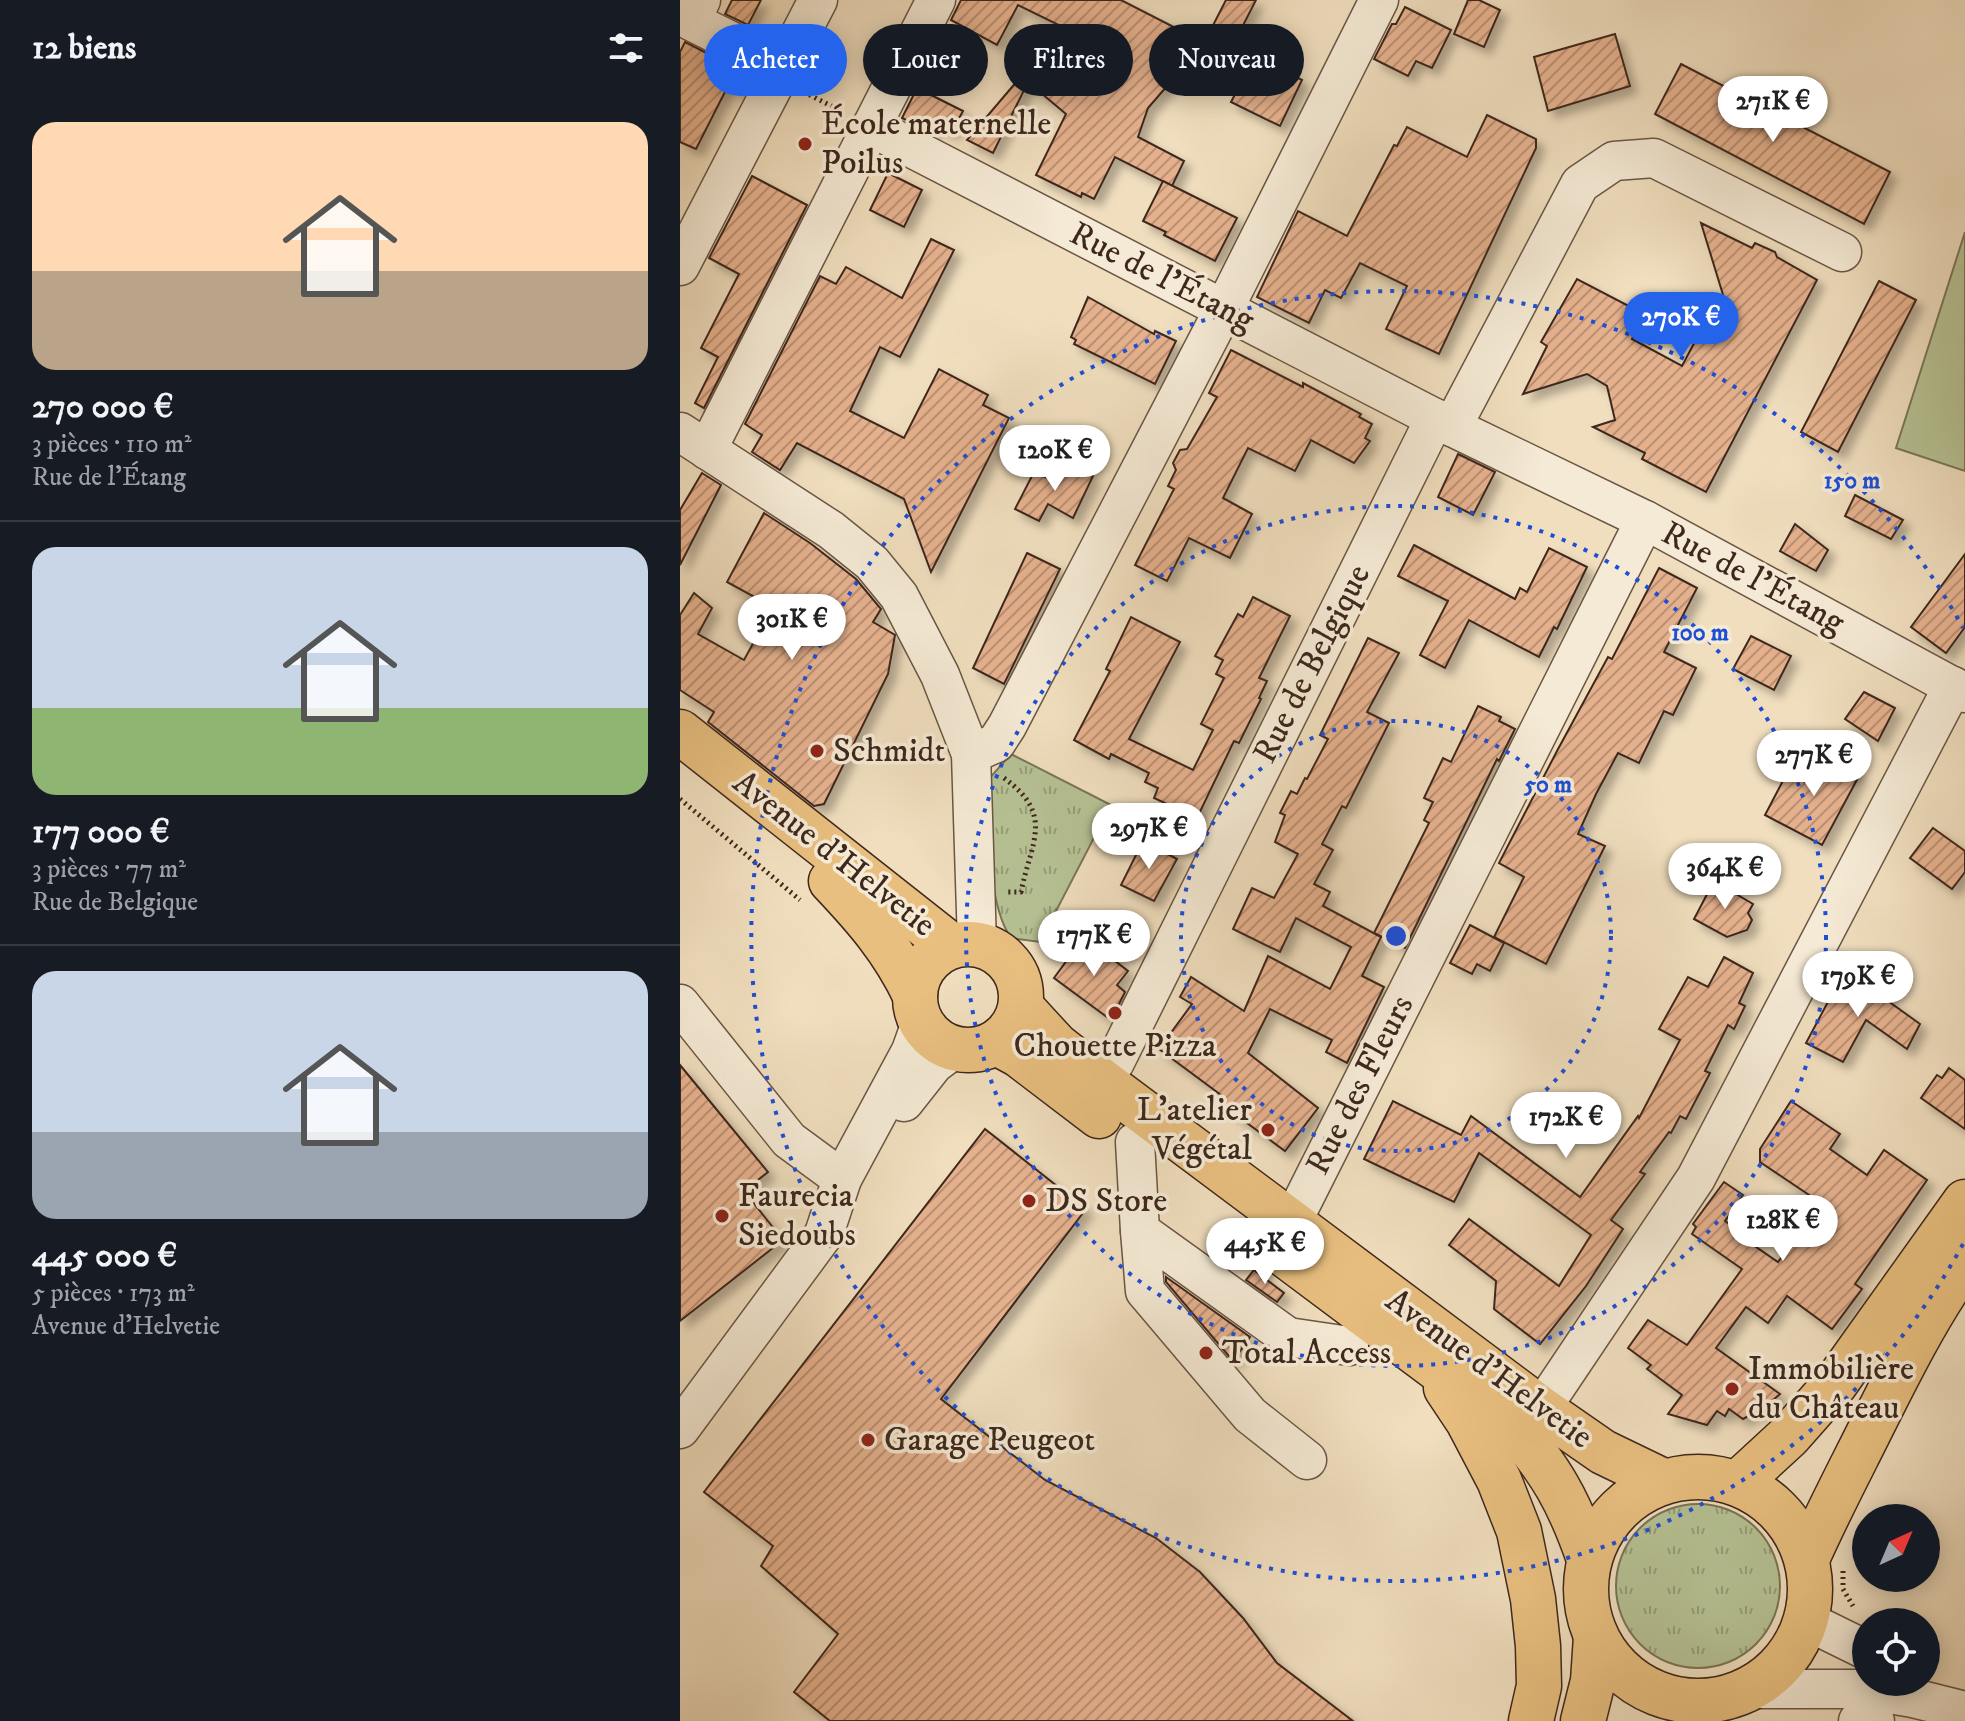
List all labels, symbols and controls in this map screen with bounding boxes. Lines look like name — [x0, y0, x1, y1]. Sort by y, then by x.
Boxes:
chip: Acheter — [704, 24, 847, 96]
chip: Louer — [863, 24, 988, 96]
chip: Filtres — [1004, 24, 1133, 96]
chip: Nouveau — [1149, 24, 1304, 96]
icon: filters — [604, 26, 648, 70]
text: 12 biens — [32, 27, 136, 69]
pin: 271K € — [1708, 76, 1838, 144]
text: 271K € — [1736, 85, 1810, 118]
place label: École maternelle Poilus — [821, 103, 1051, 184]
marker: École maternelle Poilus — [796, 135, 814, 153]
icon: home — [268, 174, 412, 318]
street label: Rue de l'Étang — [1063, 213, 1262, 342]
pin: 270K € — [1616, 292, 1746, 360]
text: 270K € — [1642, 301, 1720, 334]
text: 270 000 € — [32, 386, 173, 428]
pin: 120K € — [990, 425, 1120, 493]
text: 3 pièces · 110 m² — [32, 428, 192, 461]
text: 120K € — [1017, 434, 1093, 467]
text: Rue de l'Étang — [32, 461, 186, 494]
text: 150 m — [1824, 466, 1880, 496]
street label: Rue de l'Étang — [1654, 512, 1852, 644]
street label: Rue de Belgique — [1244, 558, 1380, 770]
pin: 301K € — [727, 594, 857, 662]
icon: home — [268, 599, 412, 743]
text: 301K € — [756, 603, 828, 636]
text: 100 m — [1671, 618, 1729, 648]
place label: Schmidt — [833, 730, 946, 772]
pin: 277K € — [1749, 730, 1879, 798]
text: 277K € — [1775, 739, 1853, 772]
marker: Schmidt — [808, 742, 826, 760]
street label: Avenue d'Helvetie — [724, 762, 944, 946]
text: 50 m — [1523, 770, 1572, 800]
pin: 297K € — [1084, 803, 1214, 871]
text: 177 000 € — [32, 811, 170, 853]
text: 297K € — [1110, 812, 1188, 845]
pin: 364K € — [1660, 843, 1790, 911]
text: 364K € — [1686, 852, 1764, 885]
text: 3 pièces · 77 m² — [32, 853, 186, 886]
text: Rue de Belgique — [32, 886, 198, 919]
pin: 177K € — [1029, 910, 1159, 978]
text: 177K € — [1056, 919, 1132, 952]
centre of rings — [1382, 922, 1410, 950]
pin: 179K € — [1793, 951, 1923, 1019]
text: 179K € — [1820, 960, 1896, 993]
street label: Rue des Fleurs — [1297, 988, 1423, 1182]
marker: Chouette Pizza — [1106, 1004, 1124, 1022]
icon: home — [268, 1023, 412, 1167]
place label: Chouette Pizza — [1014, 1025, 1217, 1067]
place label: L'atelier Végétal — [1137, 1089, 1253, 1170]
pin: 172K € — [1501, 1092, 1631, 1160]
text: 172K € — [1528, 1101, 1604, 1134]
marker: L'atelier Végétal — [1259, 1121, 1277, 1139]
place label: Faurecia Siedoubs — [738, 1175, 856, 1256]
place label: DS Store — [1045, 1180, 1167, 1222]
marker: DS Store — [1020, 1192, 1038, 1210]
pin: 128K € — [1718, 1195, 1848, 1263]
text: 128K € — [1746, 1204, 1820, 1237]
marker: Faurecia Siedoubs — [713, 1207, 731, 1225]
pin: 445K € — [1200, 1218, 1330, 1286]
text: 445K € — [1224, 1227, 1306, 1260]
text: 445 000 € — [32, 1235, 177, 1277]
text: 5 pièces · 173 m² — [32, 1277, 195, 1310]
street label: Avenue d'Helvetie — [1377, 1280, 1601, 1458]
text: Avenue d'Helvetie — [32, 1310, 220, 1343]
place label: Total Access — [1222, 1332, 1391, 1374]
marker: Total Access — [1197, 1344, 1215, 1362]
place label: Immobilière du Château — [1748, 1348, 1914, 1429]
marker: Immobilière du Château — [1723, 1380, 1741, 1398]
place label: Garage Peugeot — [884, 1419, 1095, 1461]
marker: Garage Peugeot — [859, 1431, 877, 1449]
north arrow — [1852, 1504, 1940, 1592]
map controls — [1852, 1504, 1940, 1696]
button: locate — [1852, 1608, 1940, 1696]

